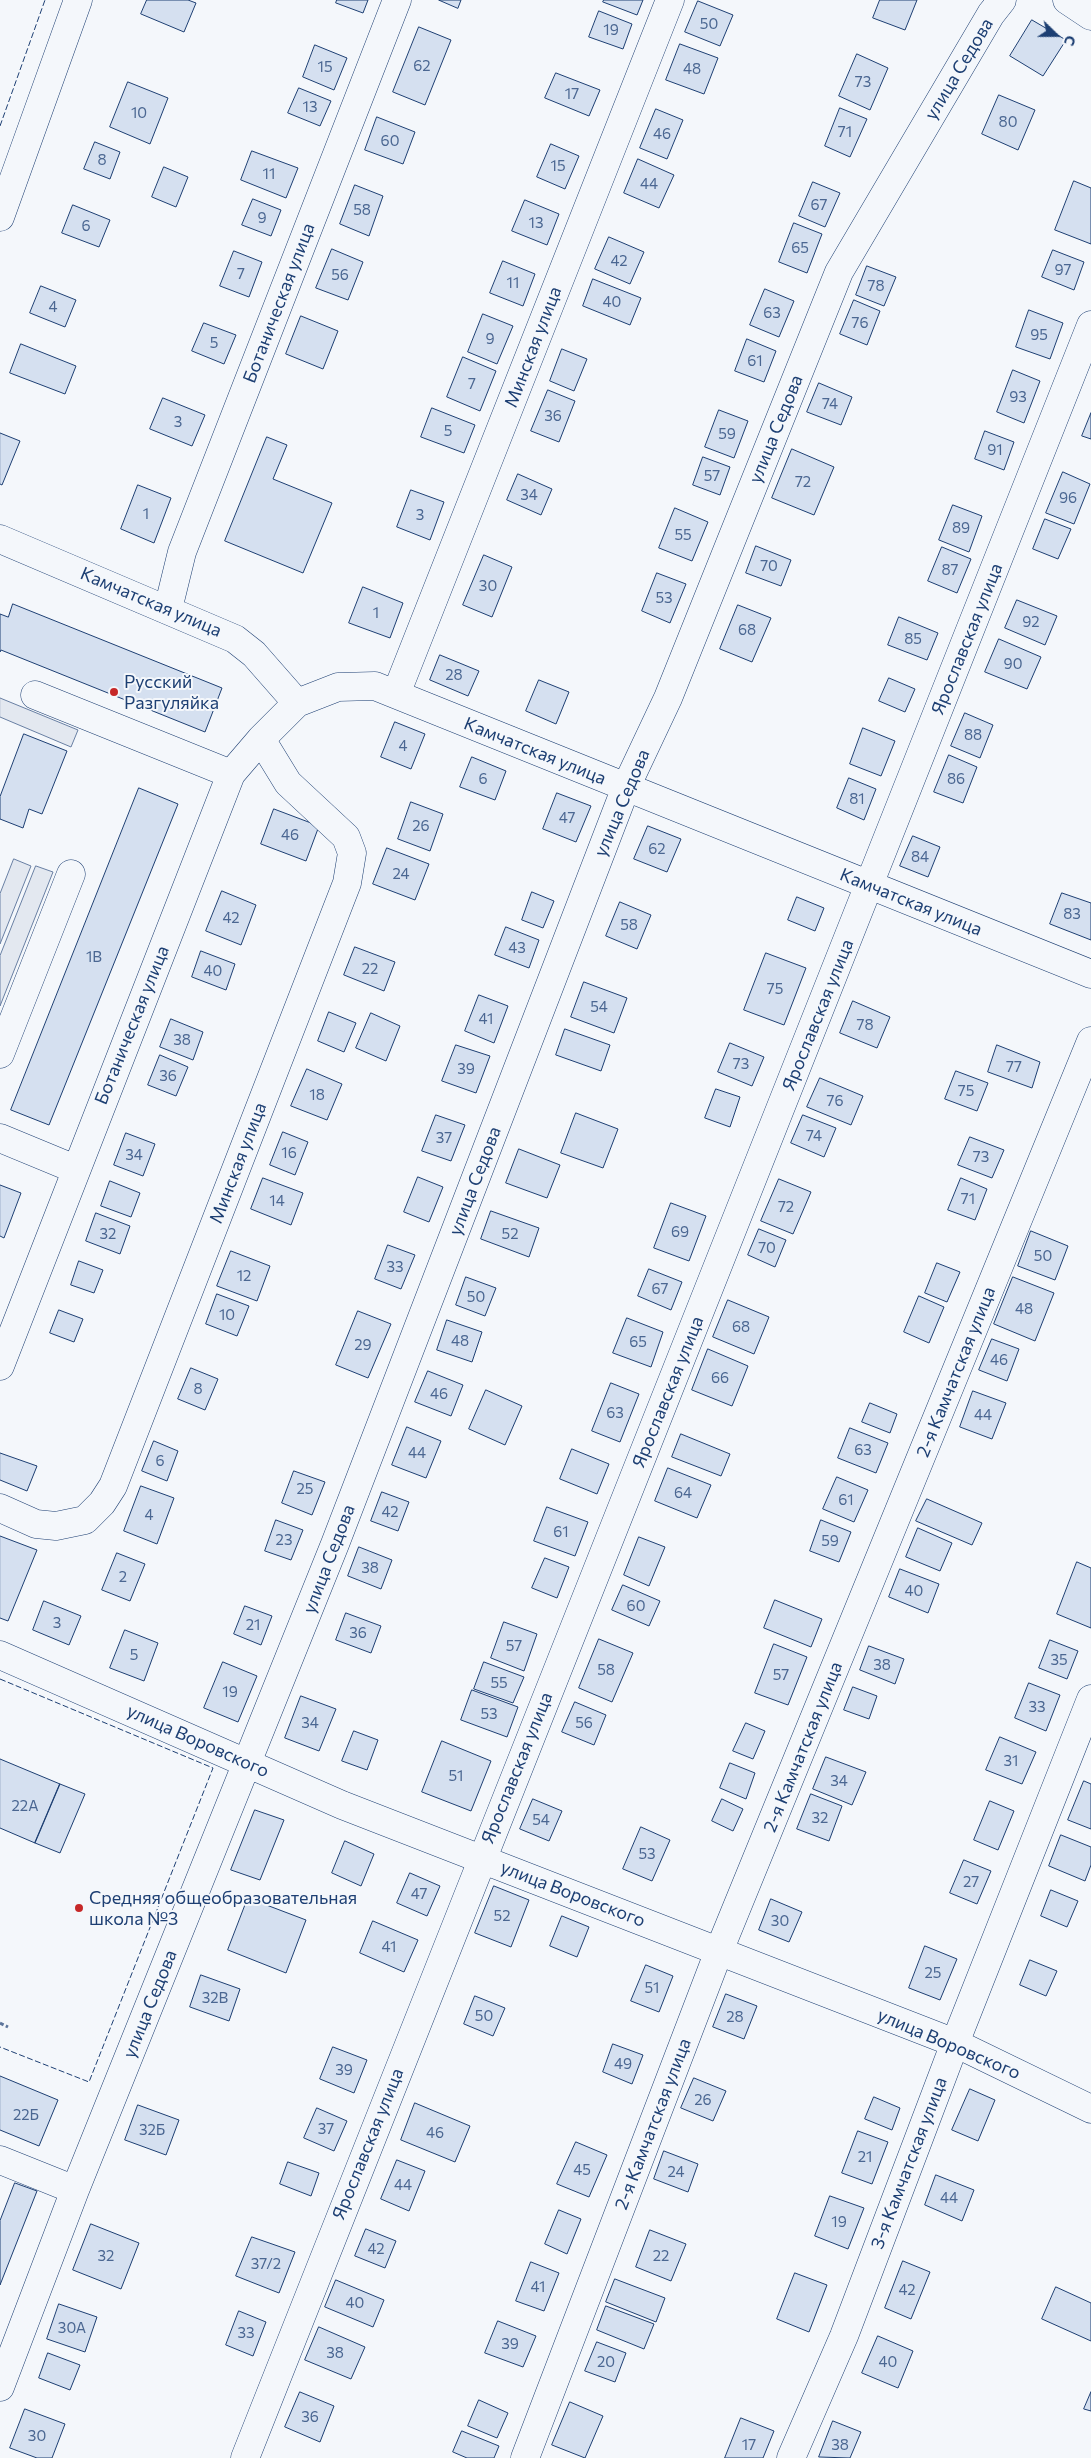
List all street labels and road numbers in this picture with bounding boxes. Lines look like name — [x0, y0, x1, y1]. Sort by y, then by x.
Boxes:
street label: улица Седова — [920, 14, 998, 124]
street label: Ботаническая улица — [239, 220, 319, 386]
street label: Минская улица — [500, 283, 566, 411]
street label: улица Седова — [745, 372, 807, 486]
street label: Ярославская улица — [927, 560, 1007, 718]
street label: Камчатская улица — [77, 562, 225, 642]
street label: Камчатская улица — [461, 713, 609, 789]
street label: улица Седова — [590, 746, 654, 860]
street label: Камчатская улица — [837, 864, 985, 940]
street label: Ярославская улица — [778, 936, 858, 1094]
street label: Ботаническая улица — [90, 942, 174, 1108]
street label: Минская улица — [205, 1099, 271, 1227]
street label: улица Седова — [444, 1124, 506, 1238]
street label: 2-я Камчатская улица — [912, 1284, 1000, 1460]
street label: Ярославская улица — [628, 1313, 708, 1471]
street label: улица Седова — [298, 1502, 360, 1616]
street label: 2-я Камчатская улица — [759, 1659, 847, 1835]
street label: Ярославская улица — [477, 1689, 557, 1847]
street label: улица Воровского — [124, 1700, 272, 1782]
street label: улица Воровского — [498, 1856, 648, 1932]
street label: улица Седова — [119, 1947, 181, 2061]
street label: улица Воровского — [874, 2004, 1024, 2084]
street label: 2-я Камчатская улица — [610, 2035, 696, 2213]
street label: Ярославская улица — [328, 2065, 408, 2223]
street label: 3-я Камчатская улица — [866, 2074, 952, 2252]

